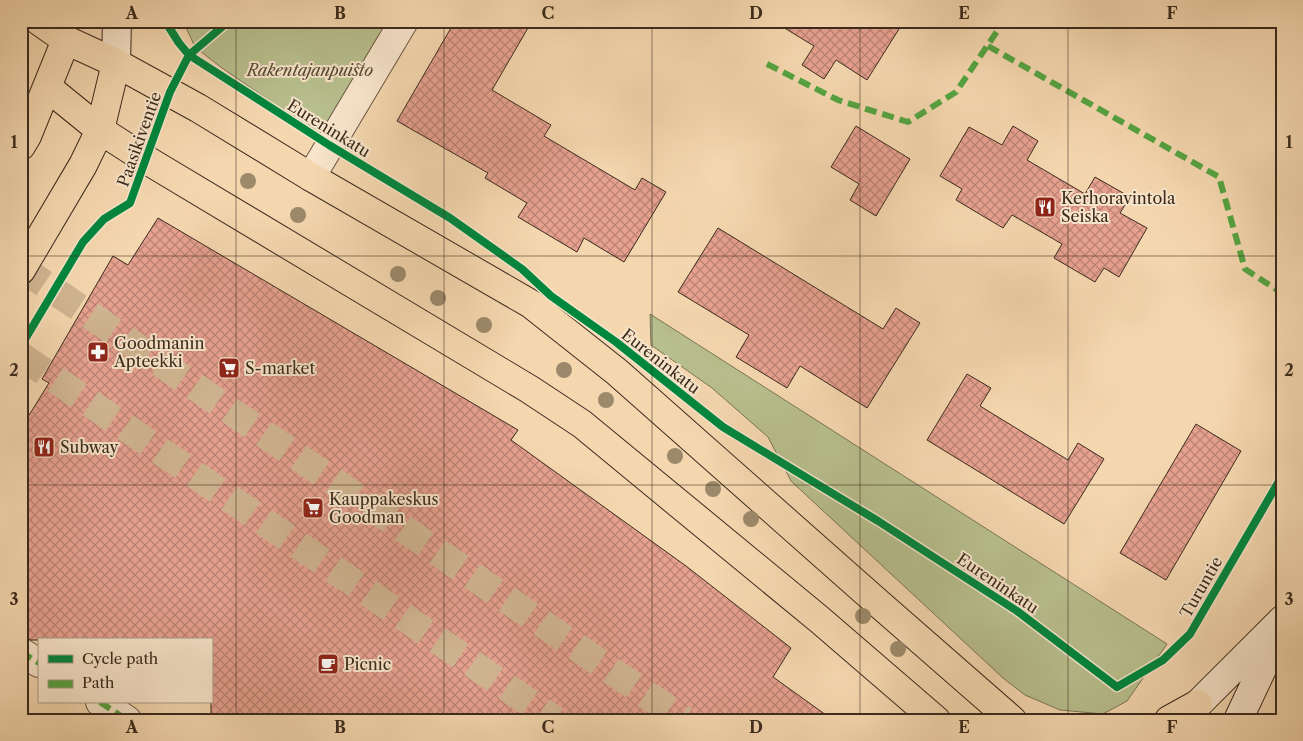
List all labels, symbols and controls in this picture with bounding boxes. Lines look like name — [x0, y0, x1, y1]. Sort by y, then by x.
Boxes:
text: A — [125, 3, 139, 23]
text: B — [334, 3, 346, 23]
text: C — [542, 3, 554, 23]
text: D — [749, 3, 763, 23]
text: E — [958, 3, 970, 23]
text: F — [1167, 3, 1178, 23]
park label: Rakentajanpuisto — [245, 60, 373, 80]
street label: Paasikiventie — [113, 89, 165, 189]
street label: Eureninkatu — [284, 95, 374, 162]
text: 1 — [10, 132, 18, 152]
text: 1 — [1285, 132, 1293, 152]
place label: Kerhoravintola Seiska — [1061, 188, 1176, 226]
restaurant icon: Kerhoravintola Seiska — [1033, 195, 1057, 219]
street label: Eureninkatu — [618, 324, 704, 398]
place label: Goodmanin Apteekki — [113, 333, 205, 371]
pharmacy icon: Goodmanin Apteekki — [86, 340, 110, 364]
supermarket icon: S-market — [217, 356, 241, 380]
place label: S-market — [245, 358, 316, 378]
text: 2 — [9, 360, 19, 380]
text: 2 — [1284, 360, 1294, 380]
restaurant icon: Subway — [32, 435, 56, 459]
place label: Subway — [60, 437, 120, 457]
place label: Kauppakeskus Goodman — [329, 489, 439, 527]
supermarket icon: Kauppakeskus Goodman — [301, 496, 325, 520]
street label: Eureninkatu — [953, 548, 1043, 618]
street label: Turuntie — [1175, 553, 1227, 621]
text: 3 — [9, 589, 19, 609]
text: 3 — [1284, 589, 1294, 609]
legend — [38, 638, 212, 704]
text: Cycle path — [82, 649, 159, 668]
cafe icon: Picnic — [316, 652, 340, 676]
place label: Picnic — [344, 654, 391, 674]
text: Path — [82, 673, 115, 692]
text: A — [125, 717, 139, 737]
text: B — [334, 717, 346, 737]
text: C — [542, 717, 554, 737]
text: D — [749, 717, 763, 737]
text: E — [958, 717, 970, 737]
text: F — [1167, 717, 1178, 737]

